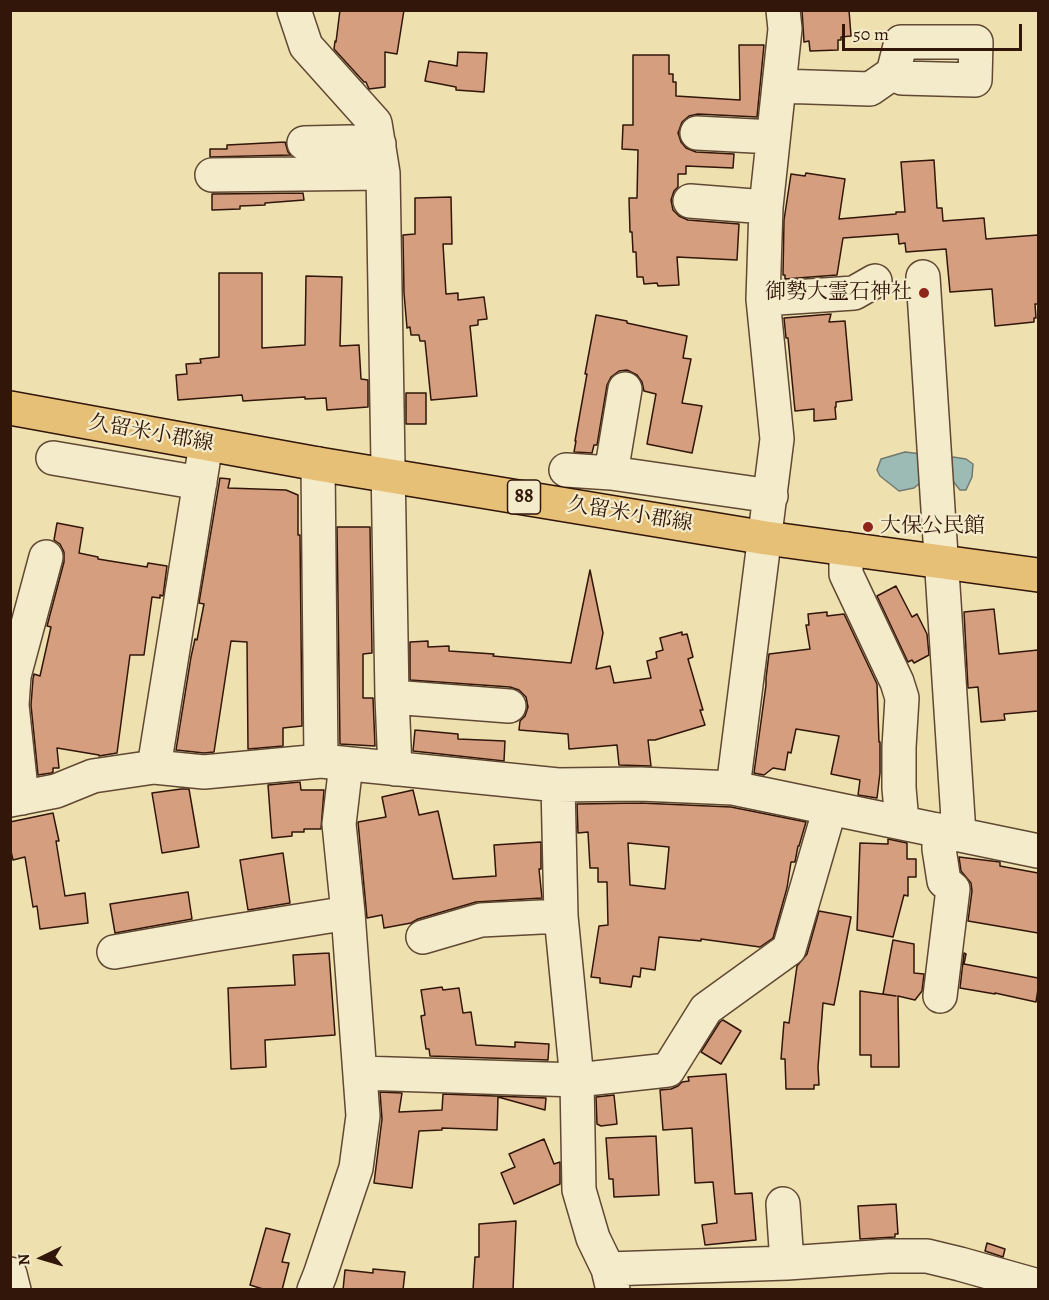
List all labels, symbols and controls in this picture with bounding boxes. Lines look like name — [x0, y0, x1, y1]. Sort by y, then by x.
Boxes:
scale bar — [845, 12, 1025, 50]
text: 50 m — [853, 22, 889, 46]
place label: 御勢大霊石神社 — [765, 280, 912, 306]
marker: 御勢大霊石神社 — [917, 286, 931, 300]
street label: 久留米小郡線 — [87, 411, 215, 457]
road number: 88 — [508, 480, 540, 514]
street label: 久留米小郡線 — [566, 493, 694, 537]
place label: 大保公民館 — [880, 514, 985, 540]
marker: 大保公民館 — [861, 520, 875, 534]
north arrow — [12, 1228, 72, 1288]
text: N — [13, 1253, 36, 1266]

